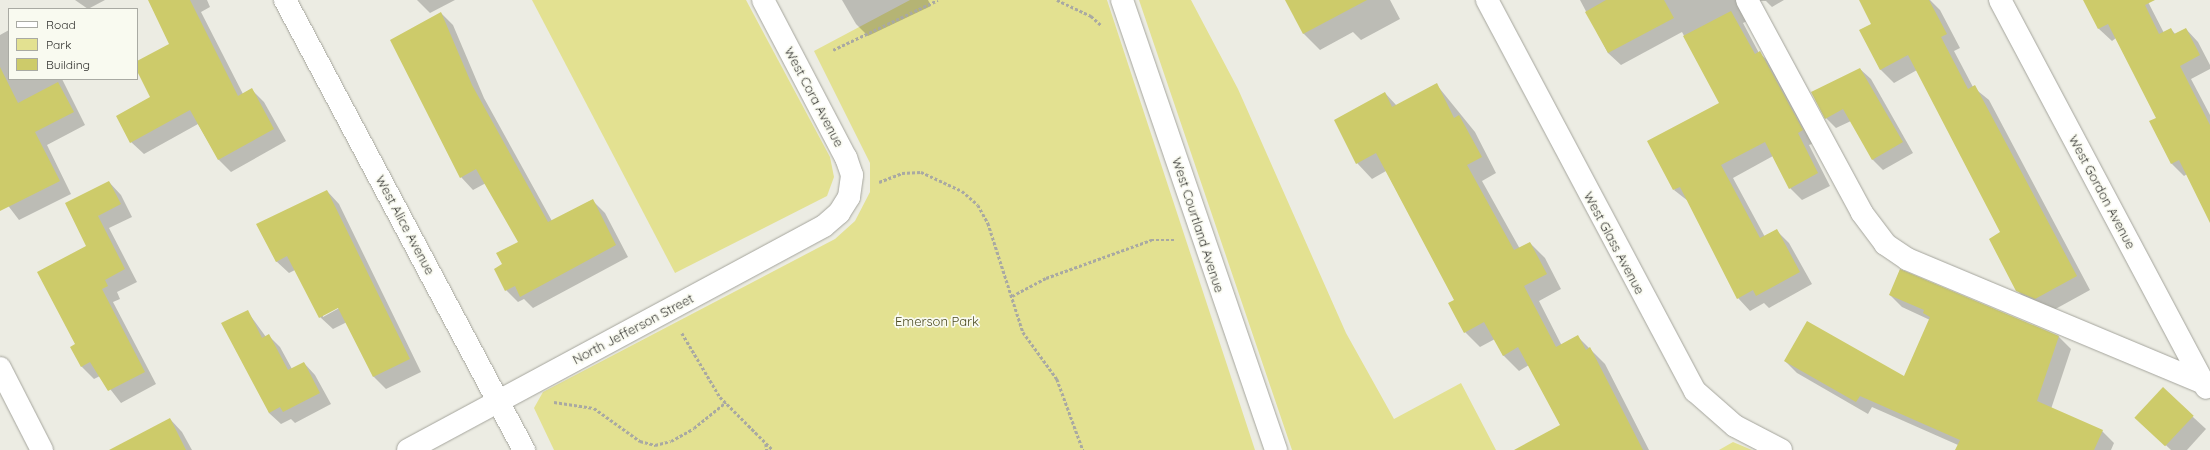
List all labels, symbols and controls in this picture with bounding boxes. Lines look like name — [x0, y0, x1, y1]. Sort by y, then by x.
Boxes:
legend — [8, 8, 138, 80]
text: Road — [46, 17, 76, 32]
text: Park — [46, 37, 71, 52]
street label: West Cora Avenue — [781, 44, 847, 150]
text: Building — [46, 57, 90, 72]
street label: West Gordon Avenue — [2065, 132, 2139, 252]
street label: West Courtland Avenue — [1169, 155, 1227, 295]
street label: West Alice Avenue — [372, 173, 438, 277]
street label: West Glass Avenue — [1580, 189, 1648, 297]
street label: North Jefferson Street — [570, 290, 696, 368]
park label: Emerson Park — [895, 313, 979, 329]

